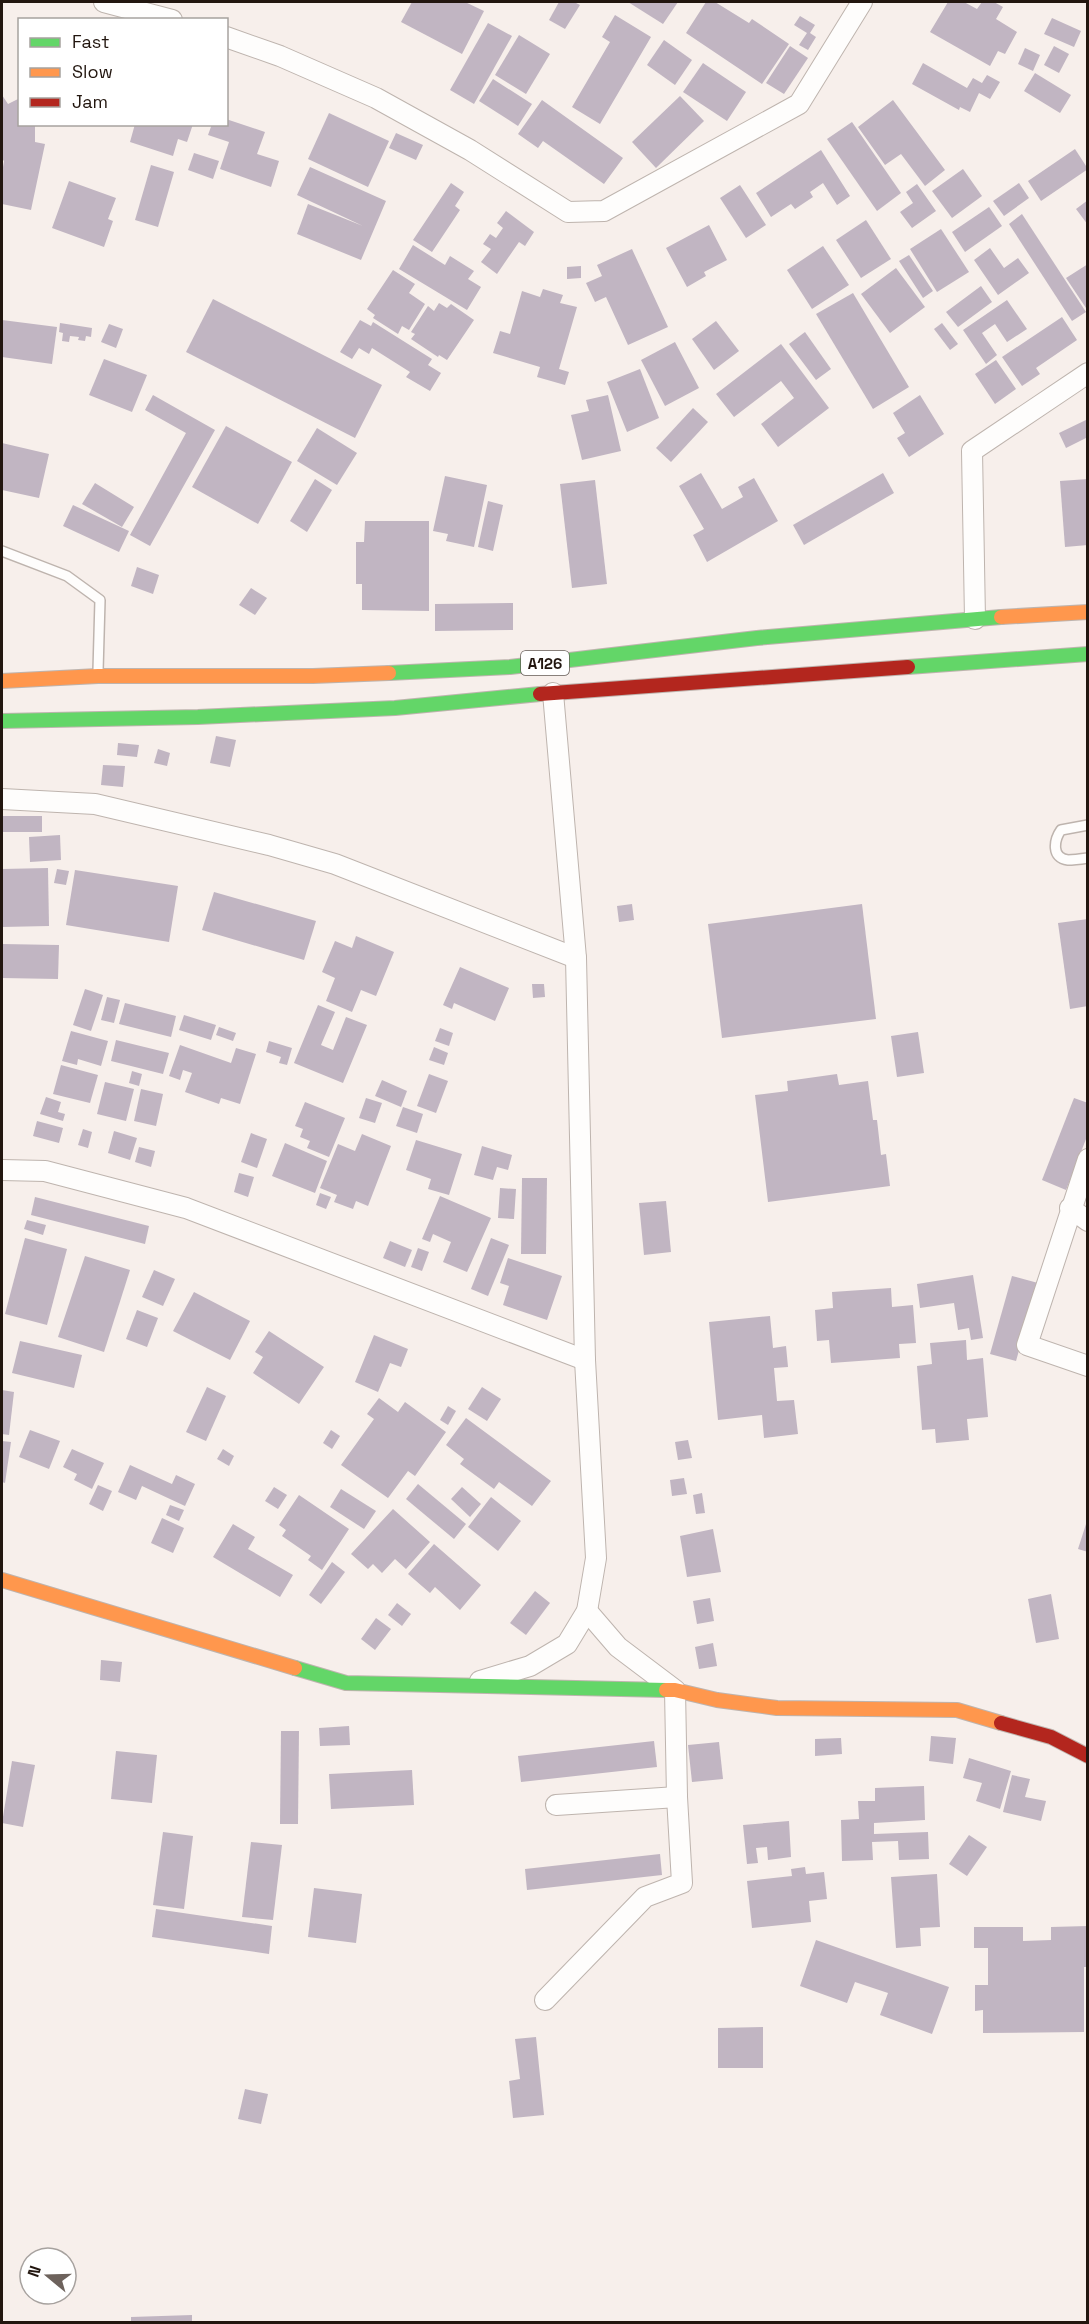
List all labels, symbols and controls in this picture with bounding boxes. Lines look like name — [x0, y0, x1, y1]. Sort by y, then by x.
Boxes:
legend — [18, 18, 228, 126]
text: Fast — [72, 30, 109, 53]
text: Slow — [72, 60, 113, 83]
text: Jam — [72, 90, 108, 113]
road number: A126 — [521, 651, 569, 675]
north arrow — [18, 2246, 78, 2306]
text: N — [23, 2263, 46, 2280]

